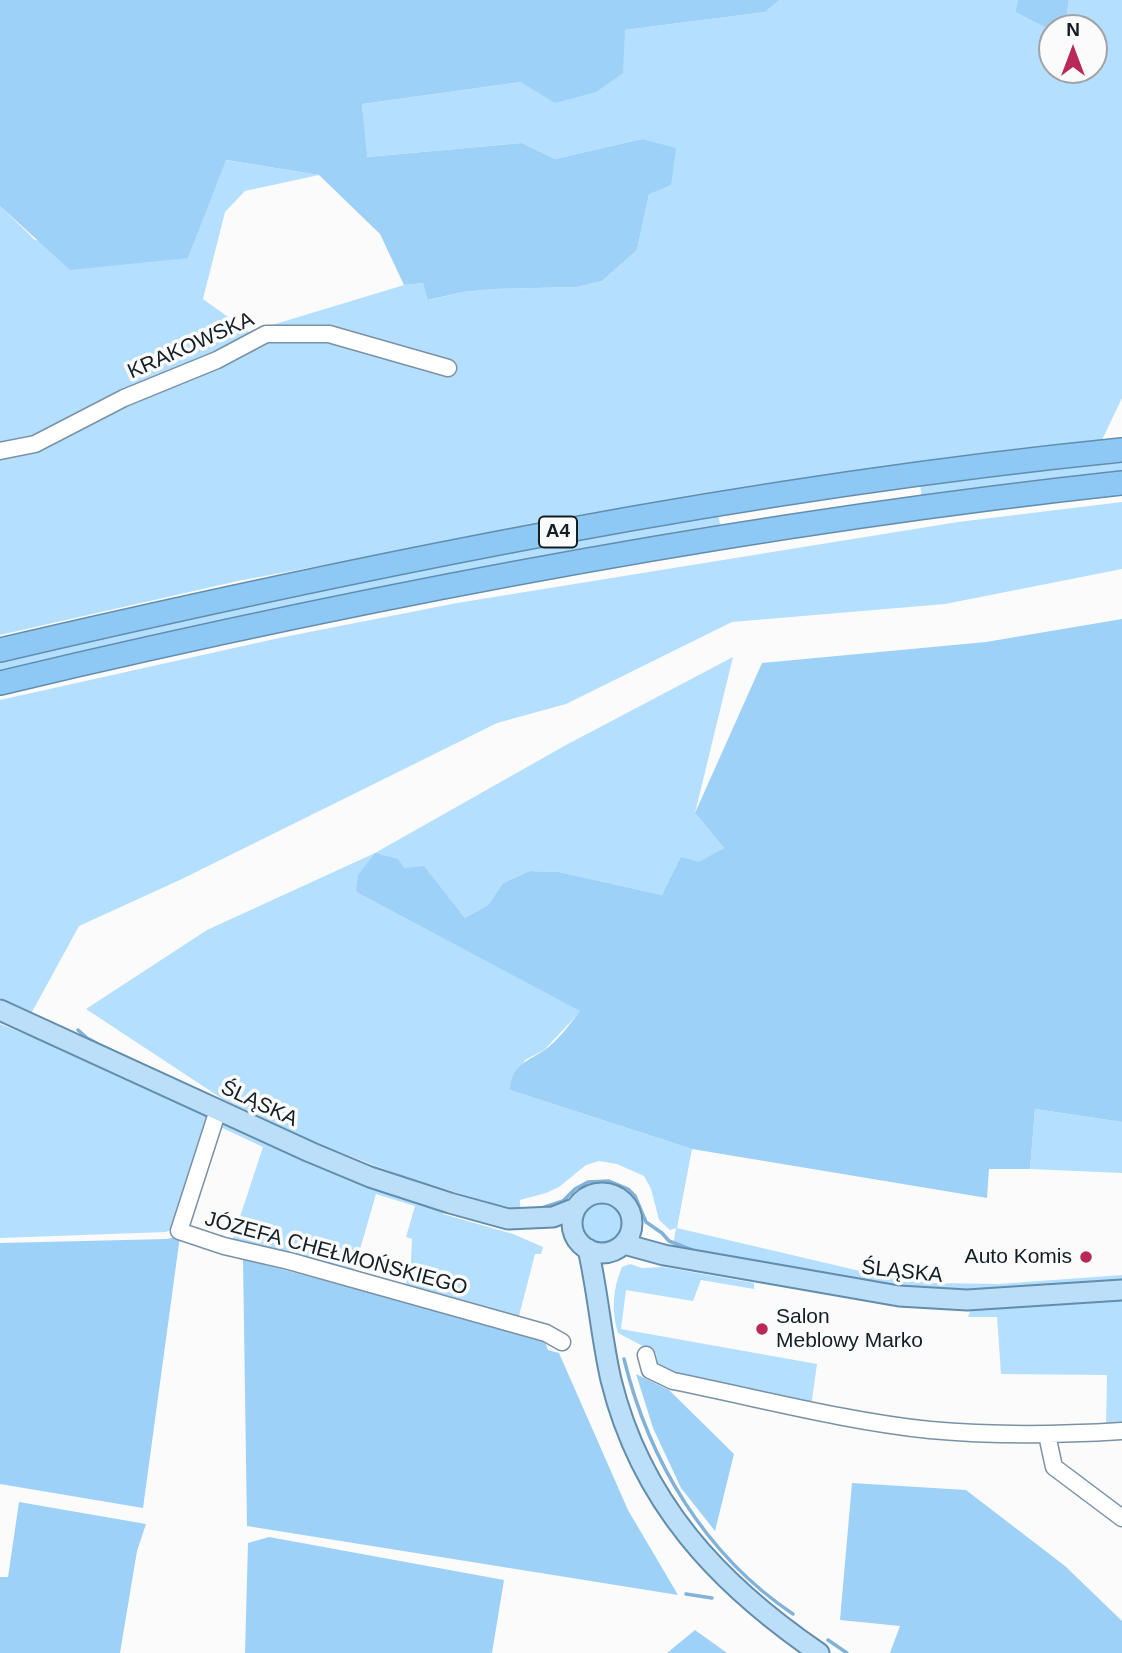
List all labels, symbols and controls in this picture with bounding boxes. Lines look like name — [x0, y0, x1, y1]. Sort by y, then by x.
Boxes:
north arrow — [1038, 14, 1108, 84]
text: N — [1066, 19, 1080, 40]
street label: KRAKOWSKA — [124, 307, 258, 385]
road number: A4 — [539, 516, 577, 548]
street label: ŚLĄSKA — [217, 1075, 301, 1133]
street label: JÓZEFA CHEŁMOŃSKIEGO — [202, 1207, 470, 1301]
place label: Auto Komis — [965, 1244, 1072, 1270]
marker: Auto Komis — [1078, 1249, 1094, 1265]
street label: ŚLĄSKA — [860, 1255, 944, 1289]
place label: Salon Meblowy Marko — [776, 1304, 923, 1354]
marker: Salon Meblowy Marko — [754, 1321, 770, 1337]

